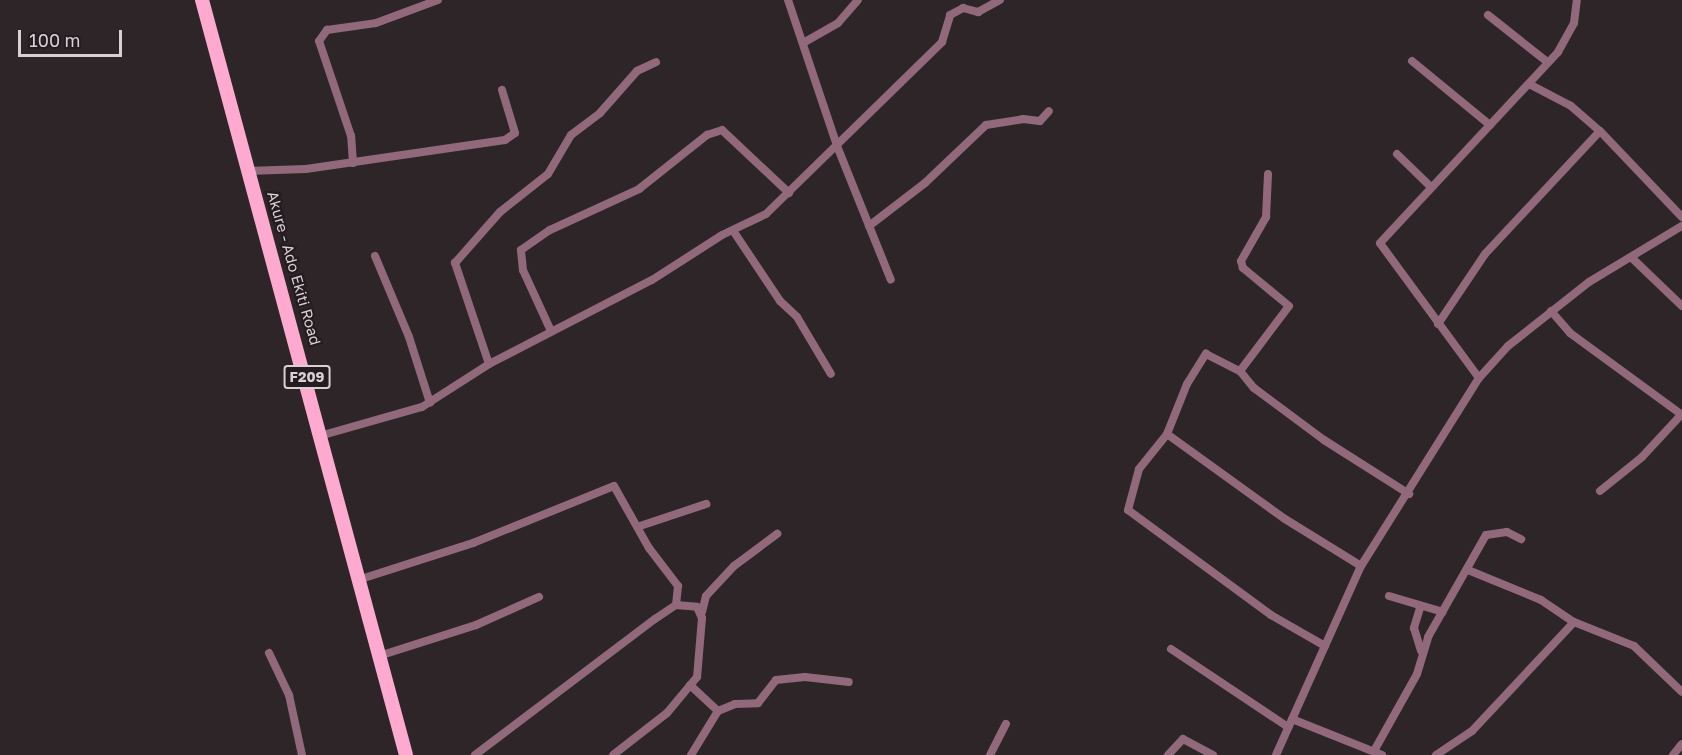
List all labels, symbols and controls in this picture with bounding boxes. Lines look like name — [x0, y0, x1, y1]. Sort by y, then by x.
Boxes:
scale bar — [21, 18, 124, 56]
text: 100 m — [29, 29, 80, 51]
street label: Akure - Ado Ekiti Road — [263, 189, 325, 347]
road number: F209 — [283, 366, 331, 388]

